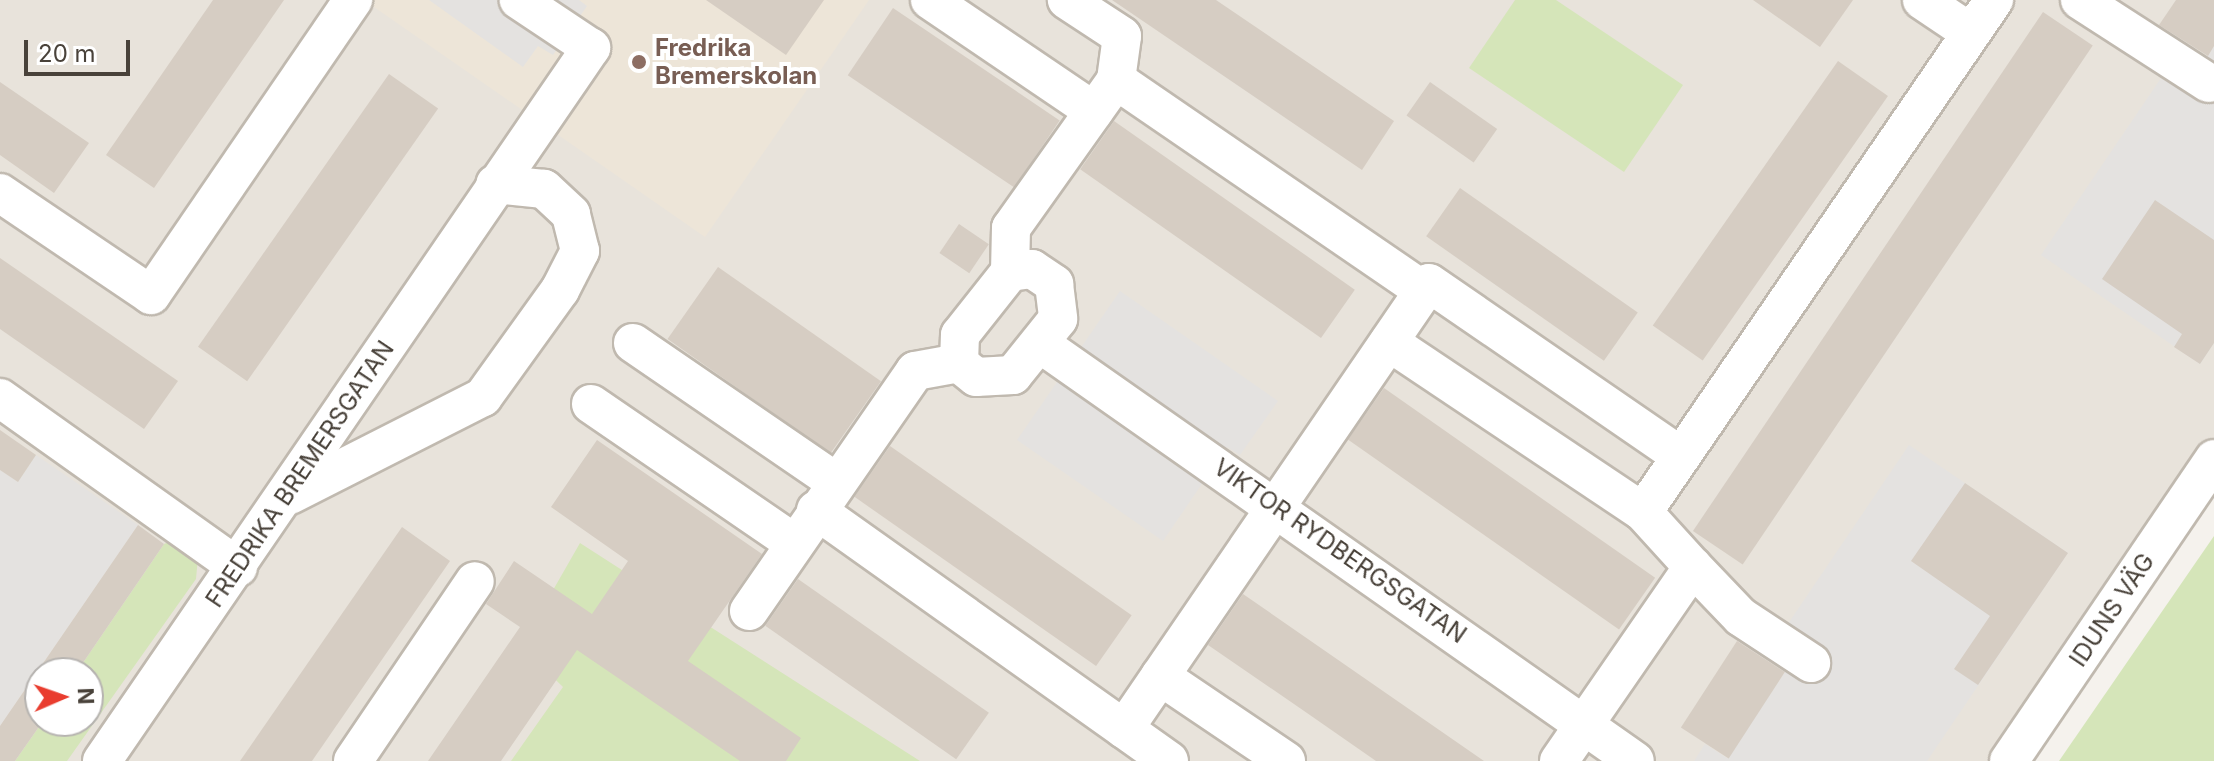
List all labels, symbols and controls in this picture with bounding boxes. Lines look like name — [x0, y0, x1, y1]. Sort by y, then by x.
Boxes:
scale bar — [28, 24, 134, 74]
place label: Fredrika Bremerskolan — [655, 34, 817, 90]
text: 20 m — [38, 39, 96, 68]
marker: Fredrika Bremerskolan — [630, 53, 648, 71]
street label: FREDRIKA BREMERSGATAN — [200, 335, 400, 613]
street label: VIKTOR RYDBERGSGATAN — [1208, 453, 1472, 649]
street label: IDUNS VÄG — [2064, 548, 2160, 672]
north arrow — [24, 657, 104, 737]
text: N — [73, 687, 99, 705]

